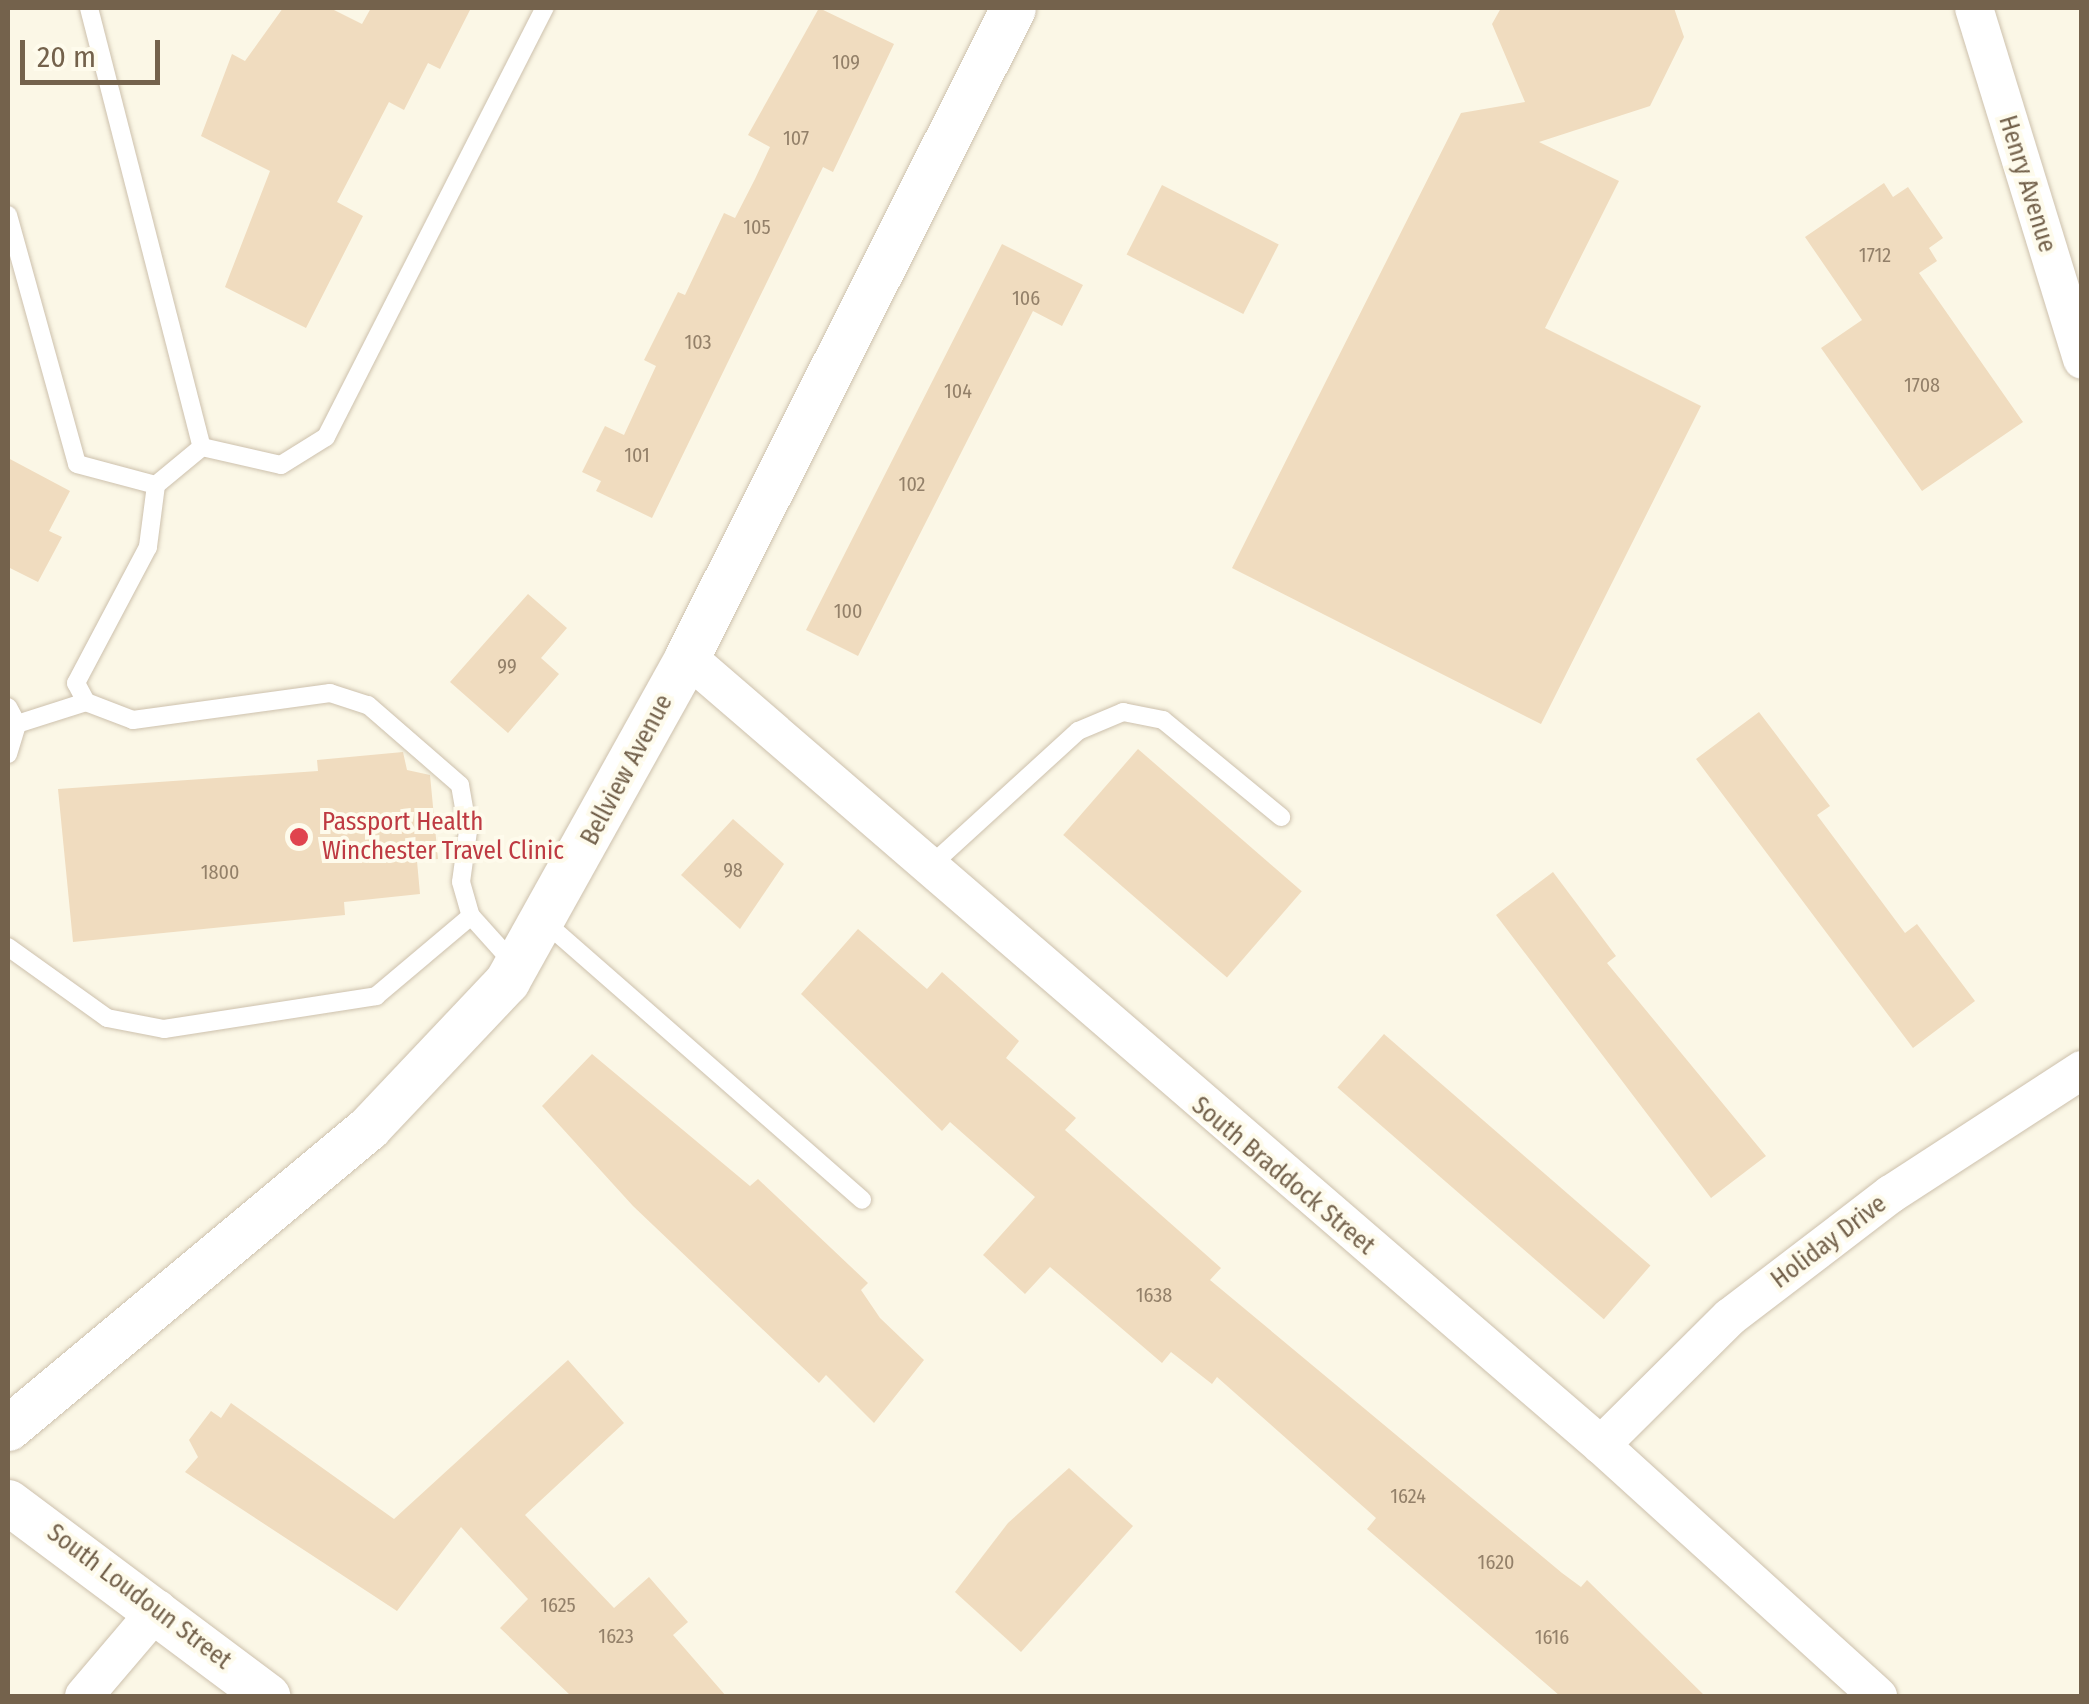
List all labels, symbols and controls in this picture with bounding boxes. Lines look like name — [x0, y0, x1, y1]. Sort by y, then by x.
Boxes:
scale bar — [25, 20, 165, 82]
text: 20 m — [37, 39, 96, 75]
house number: 109 — [832, 50, 860, 74]
street label: Henry Avenue — [1992, 112, 2062, 256]
house number: 107 — [783, 126, 809, 150]
house number: 105 — [743, 215, 771, 239]
house number: 1712 — [1859, 243, 1891, 267]
house number: 106 — [1012, 286, 1040, 310]
house number: 103 — [684, 330, 712, 354]
house number: 1708 — [1904, 373, 1940, 397]
house number: 104 — [944, 379, 972, 403]
house number: 101 — [624, 443, 650, 467]
house number: 102 — [899, 472, 925, 496]
house number: 100 — [834, 599, 862, 623]
house number: 99 — [497, 654, 517, 678]
street label: Bellview Avenue — [575, 690, 679, 850]
place label: Passport Health Winchester Travel Clinic — [322, 808, 564, 867]
marker: Passport Health Winchester Travel Clinic — [286, 824, 312, 850]
house number: 98 — [723, 858, 743, 882]
house number: 1800 — [201, 860, 239, 884]
street label: South Braddock Street — [1186, 1091, 1380, 1261]
street label: Holiday Drive — [1765, 1189, 1893, 1295]
house number: 1638 — [1136, 1283, 1172, 1307]
house number: 1624 — [1390, 1484, 1426, 1508]
street label: South Loudoun Street — [41, 1518, 237, 1676]
house number: 1620 — [1478, 1550, 1514, 1574]
house number: 1625 — [540, 1593, 576, 1617]
house number: 1623 — [598, 1624, 634, 1648]
house number: 1616 — [1535, 1625, 1569, 1649]

